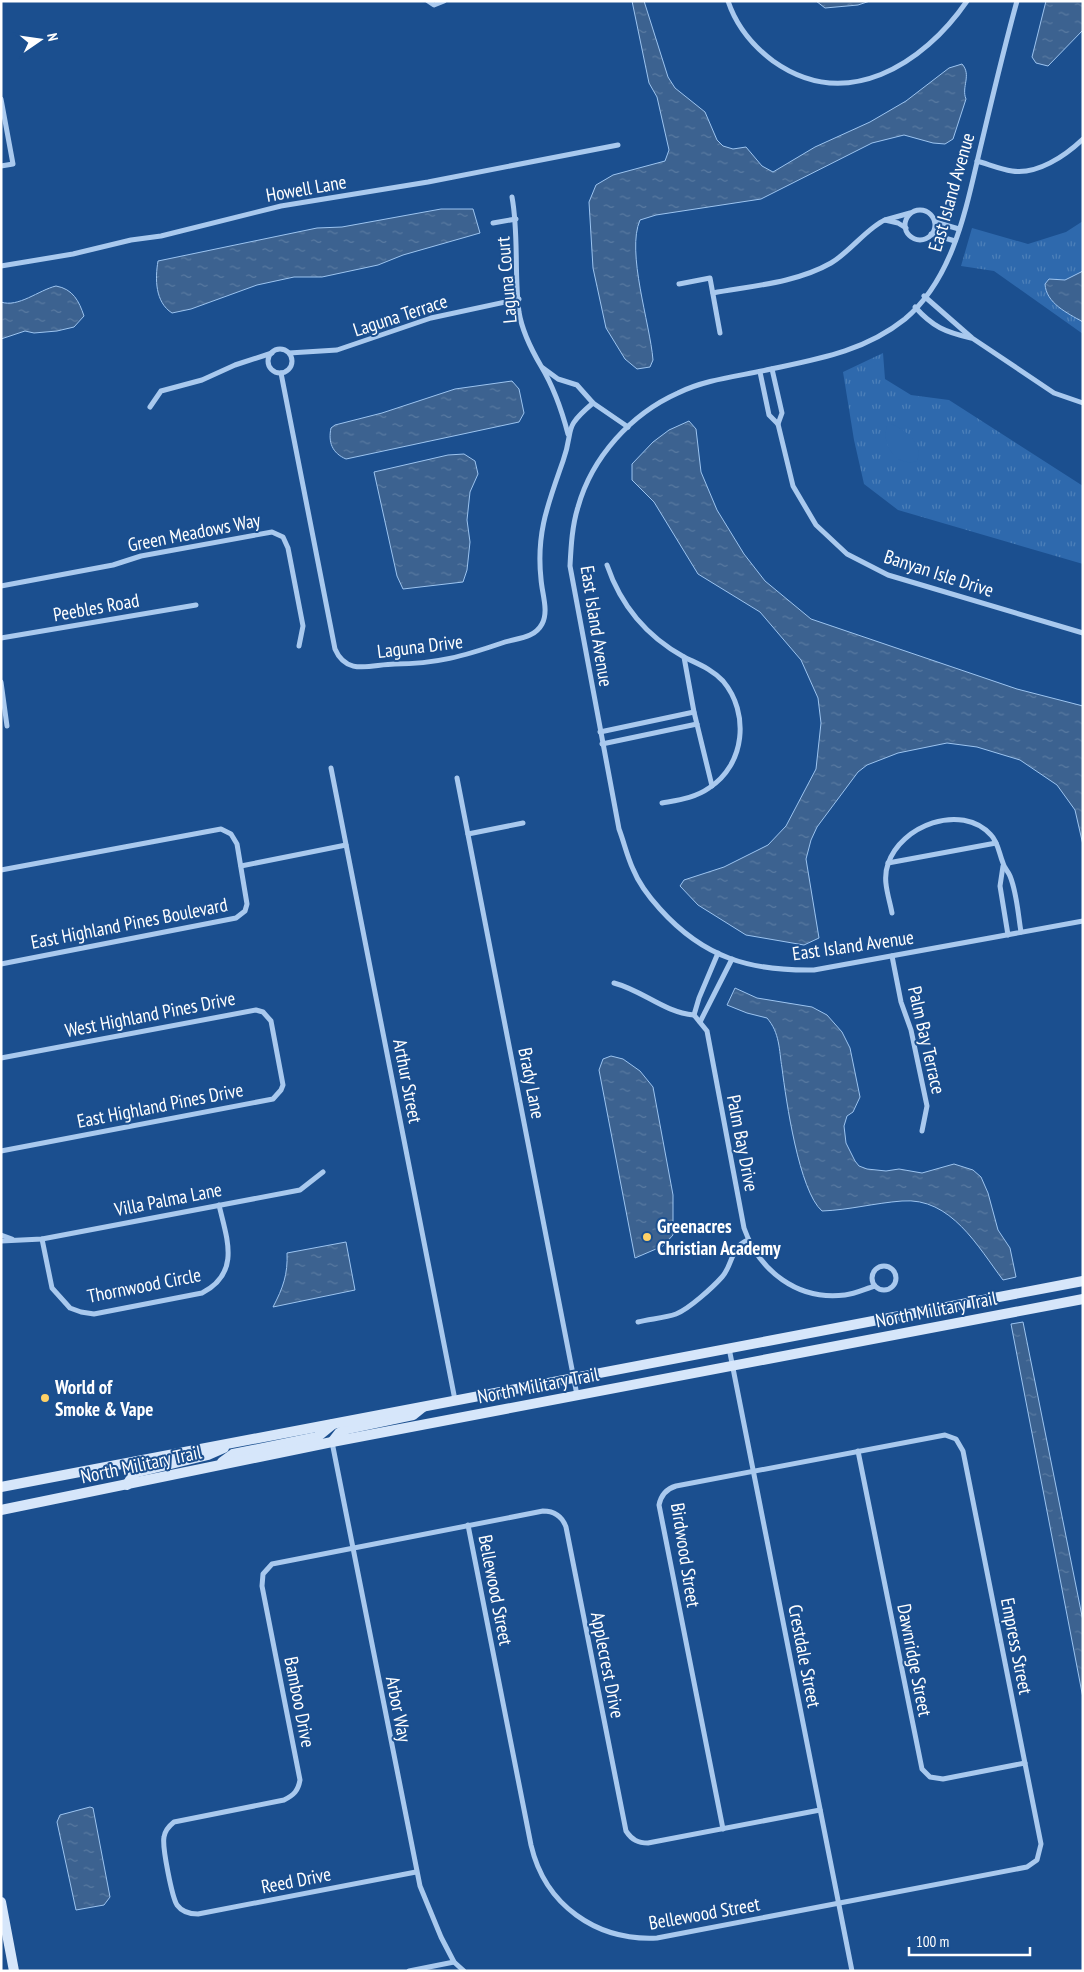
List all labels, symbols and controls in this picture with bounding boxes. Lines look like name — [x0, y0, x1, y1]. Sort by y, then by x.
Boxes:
north arrow — [15, 15, 65, 65]
text: N — [43, 31, 62, 43]
street label: East Island Avenue — [923, 130, 979, 254]
street label: Howell Lane — [264, 169, 348, 207]
street label: Laguna Court — [490, 235, 522, 324]
street label: Laguna Terrace — [350, 288, 450, 342]
street label: Green Meadows Way — [126, 507, 263, 557]
street label: Banyan Isle Drive — [881, 544, 997, 602]
street label: East Island Avenue — [576, 564, 618, 688]
street label: Peebles Road — [51, 588, 141, 626]
street label: Laguna Drive — [376, 629, 464, 663]
street label: East Highland Pines Boulevard — [29, 892, 229, 954]
street label: East Island Avenue — [791, 925, 915, 965]
street label: Palm Bay Terrace — [903, 984, 951, 1096]
street label: West Highland Pines Drive — [63, 986, 237, 1042]
street label: Arthur Street — [388, 1037, 428, 1126]
street label: Brady Lane — [513, 1045, 551, 1121]
street label: East Highland Pines Drive — [75, 1077, 245, 1133]
street label: Palm Bay Drive — [722, 1093, 764, 1194]
street label: Villa Palma Lane — [111, 1177, 224, 1221]
place label: Greenacres Christian Academy — [657, 1214, 781, 1260]
marker: Greenacres Christian Academy — [641, 1231, 653, 1243]
street label: Thornwood Circle — [85, 1262, 203, 1308]
street label: North Military Trail — [873, 1285, 999, 1333]
street label: North Military Trail — [475, 1361, 601, 1409]
place label: World of Smoke & Vape — [54, 1375, 153, 1421]
marker: World of Smoke & Vape — [39, 1392, 51, 1404]
street label: North Military Trail — [78, 1439, 204, 1489]
street label: Birdwood Street — [666, 1501, 706, 1610]
street label: Bellewood Street — [473, 1533, 519, 1648]
street label: Empress Street — [996, 1596, 1038, 1697]
street label: Crestdale Street — [783, 1602, 827, 1710]
street label: Dawnridge Street — [892, 1602, 938, 1719]
street label: Applecrest Drive — [586, 1610, 630, 1720]
street label: Bamboo Drive — [279, 1654, 321, 1750]
street label: Arbor Way — [381, 1674, 417, 1745]
street label: Reed Drive — [259, 1861, 333, 1899]
street label: Bellewood Street — [647, 1891, 762, 1935]
scale bar — [909, 1924, 1030, 1956]
text: 100 m — [916, 1932, 949, 1951]

